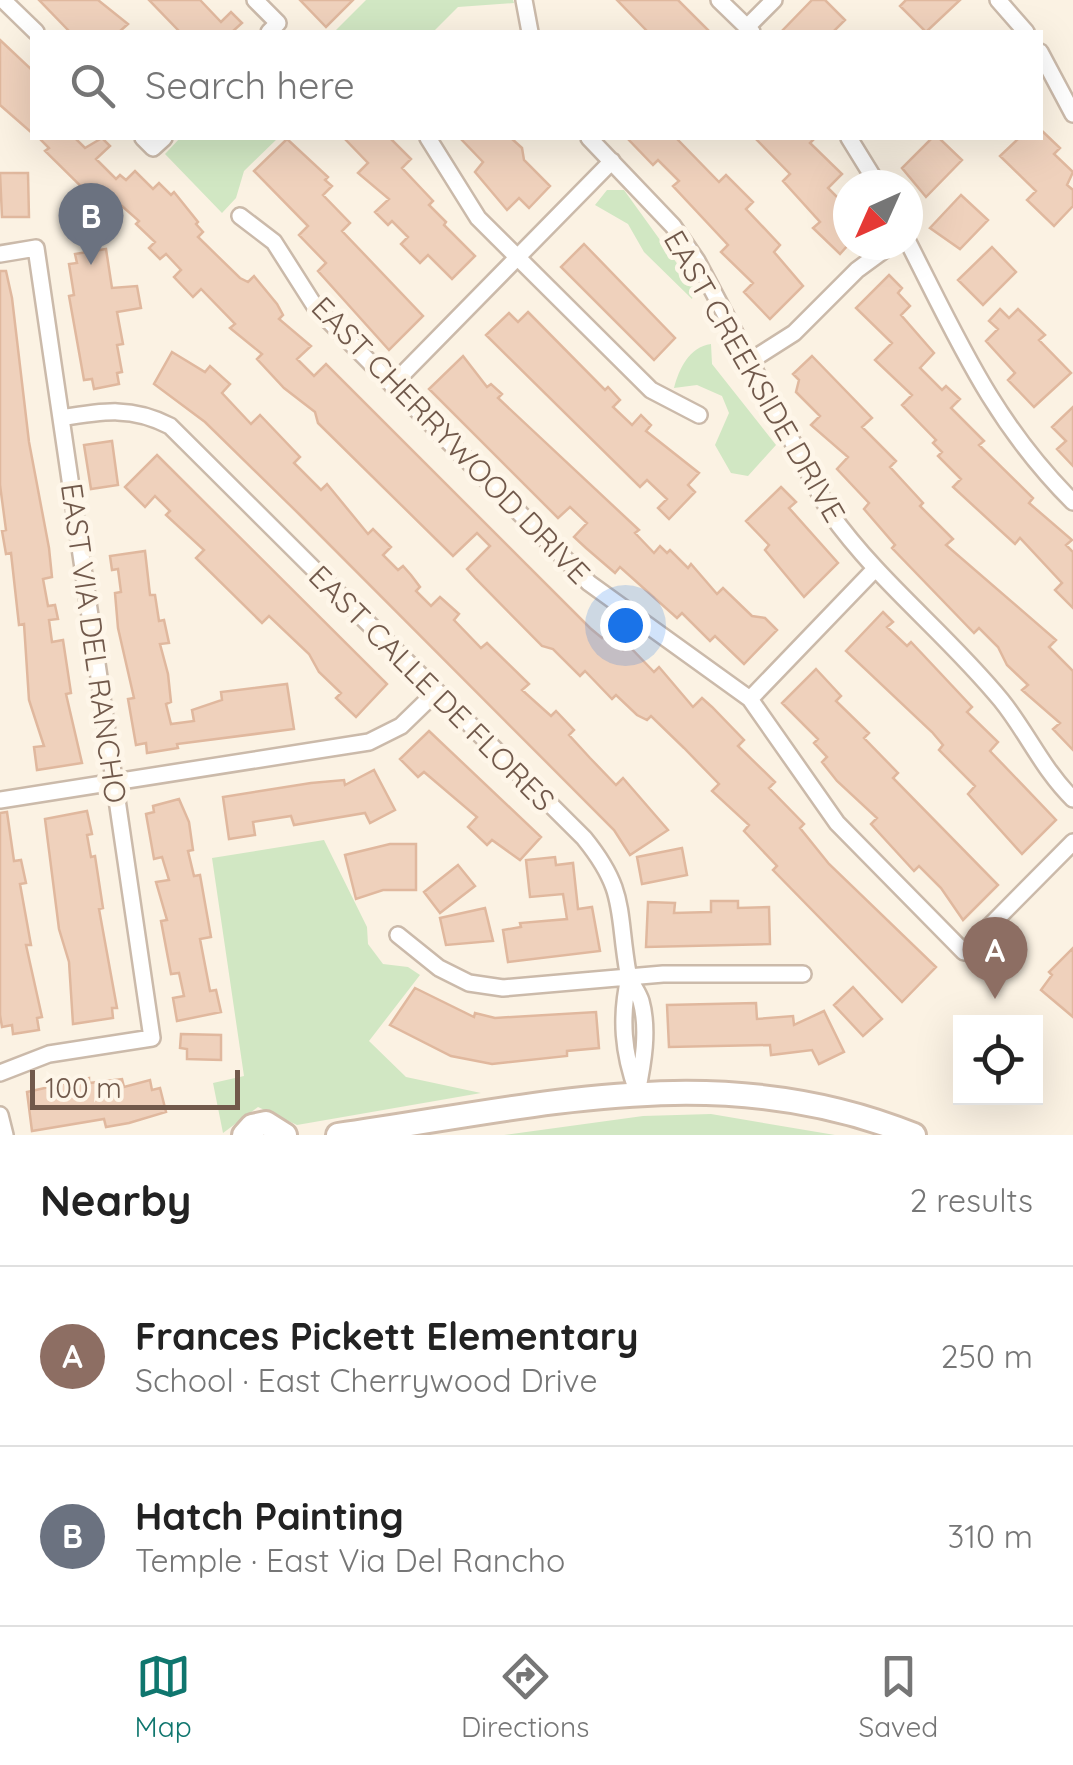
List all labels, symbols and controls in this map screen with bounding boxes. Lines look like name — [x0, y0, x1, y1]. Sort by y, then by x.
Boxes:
search box — [30, 30, 1043, 140]
icon: search — [65, 58, 120, 113]
text: Search here — [145, 61, 355, 109]
north arrow — [833, 170, 923, 260]
pin: B — [58, 182, 124, 265]
street label: EAST CREEKSIDE DRIVE — [656, 223, 854, 529]
street label: EAST CHERRYWOOD DRIVE — [304, 288, 598, 592]
street label: EAST VIA DEL RANCHO — [53, 480, 135, 806]
street label: EAST CALLE DE FLORES — [301, 557, 563, 819]
your location — [600, 600, 651, 651]
pin: A — [962, 916, 1028, 999]
map controls — [953, 1015, 1043, 1105]
button: locate — [953, 1015, 1043, 1105]
scale bar — [30, 1065, 240, 1110]
text: 100 m — [45, 1070, 122, 1105]
text: Nearby — [40, 1174, 191, 1227]
text: 2 results — [910, 1180, 1033, 1220]
text: Frances Pickett Elementary — [135, 1312, 639, 1360]
text: A — [62, 1336, 83, 1376]
text: 250 m — [941, 1336, 1033, 1376]
text: School · East Cherrywood Drive — [135, 1360, 597, 1400]
text: Hatch Painting — [135, 1492, 404, 1540]
text: B — [62, 1516, 83, 1556]
text: 310 m — [947, 1516, 1033, 1556]
text: Temple · East Via Del Rancho — [135, 1540, 565, 1580]
tab: Map — [135, 1649, 192, 1744]
tab: Directions — [461, 1649, 589, 1744]
tab: Saved — [859, 1649, 938, 1744]

